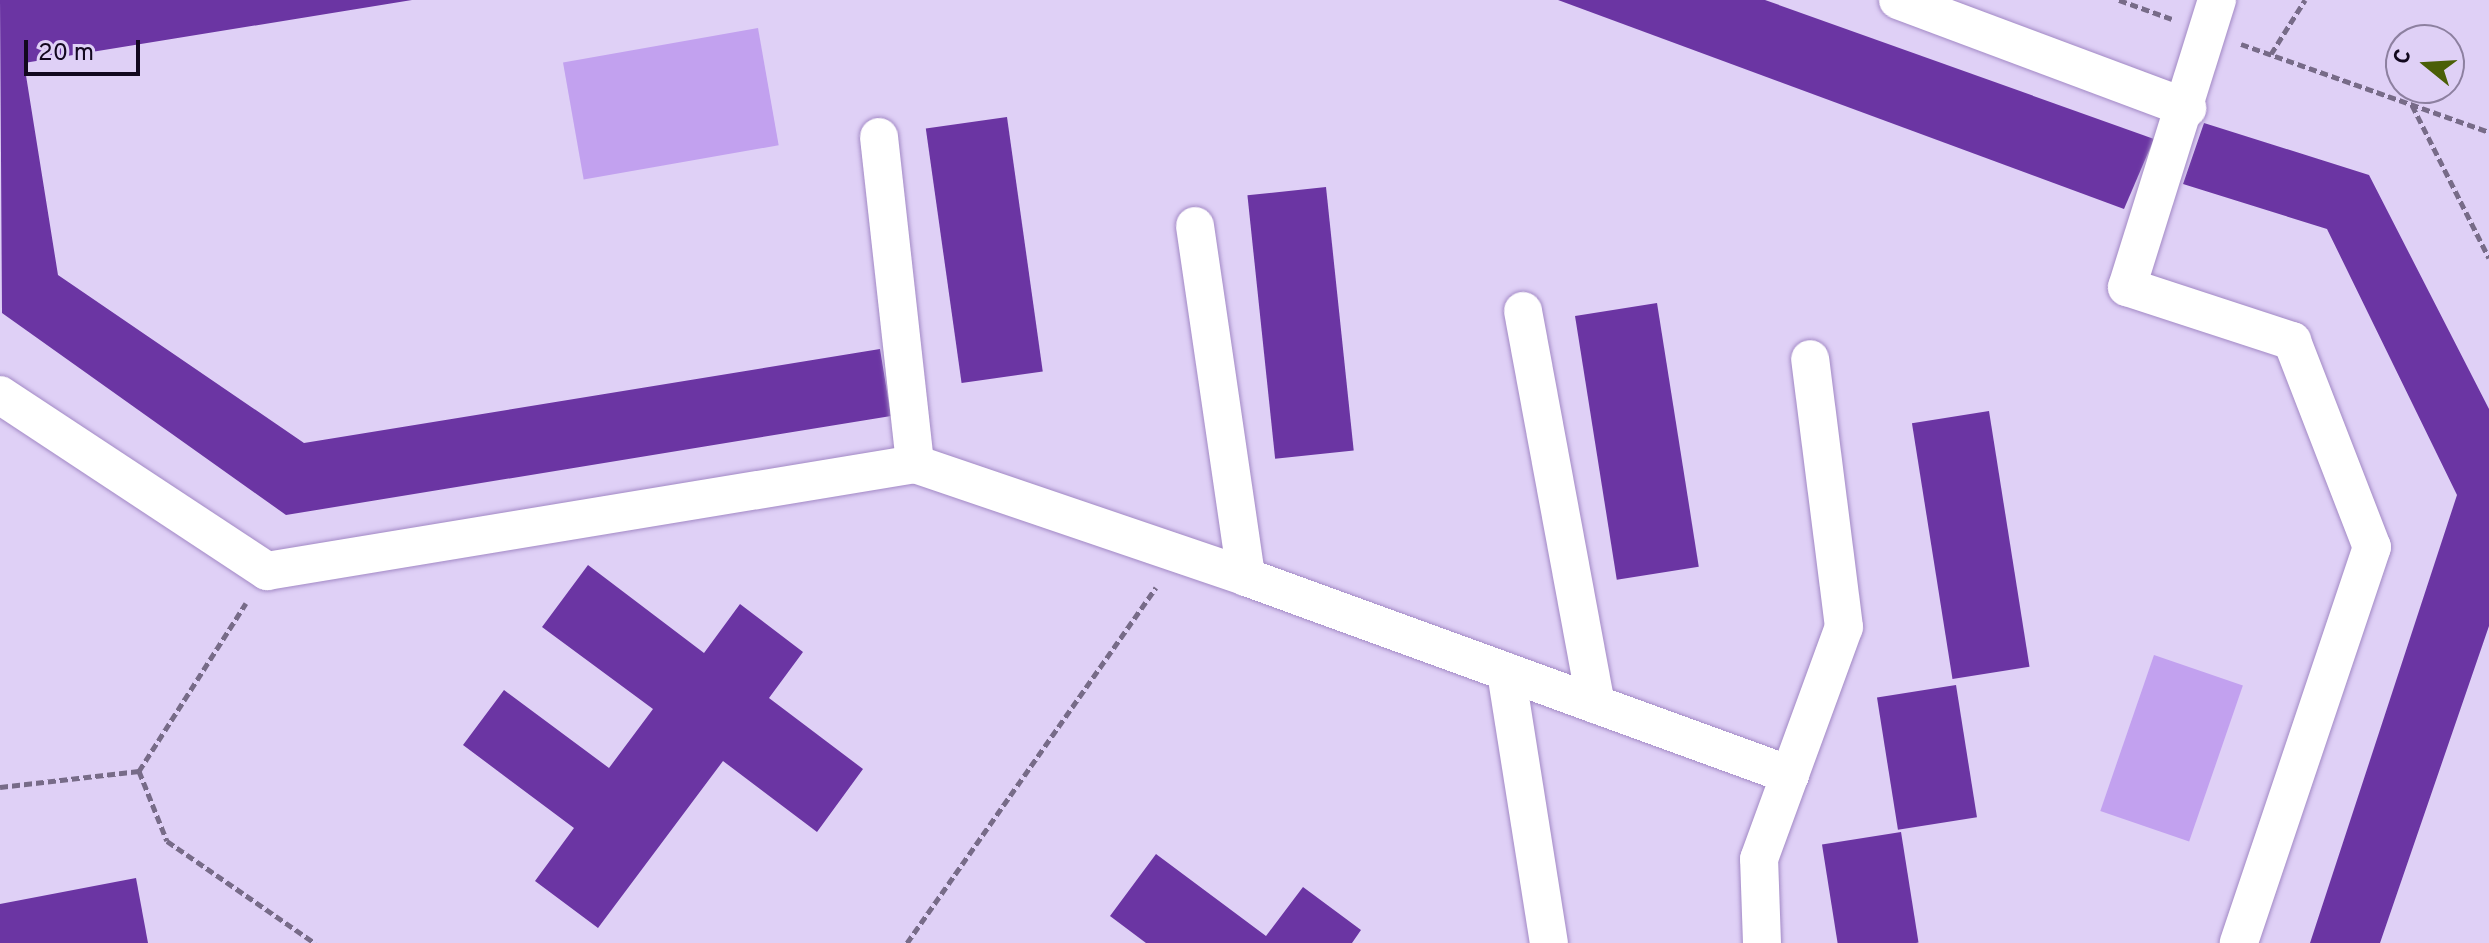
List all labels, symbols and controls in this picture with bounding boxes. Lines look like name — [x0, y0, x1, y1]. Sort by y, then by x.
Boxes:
scale bar — [28, 24, 144, 74]
north arrow — [2385, 24, 2465, 104]
text: 20 m — [38, 39, 94, 69]
text: С — [2389, 46, 2419, 68]

